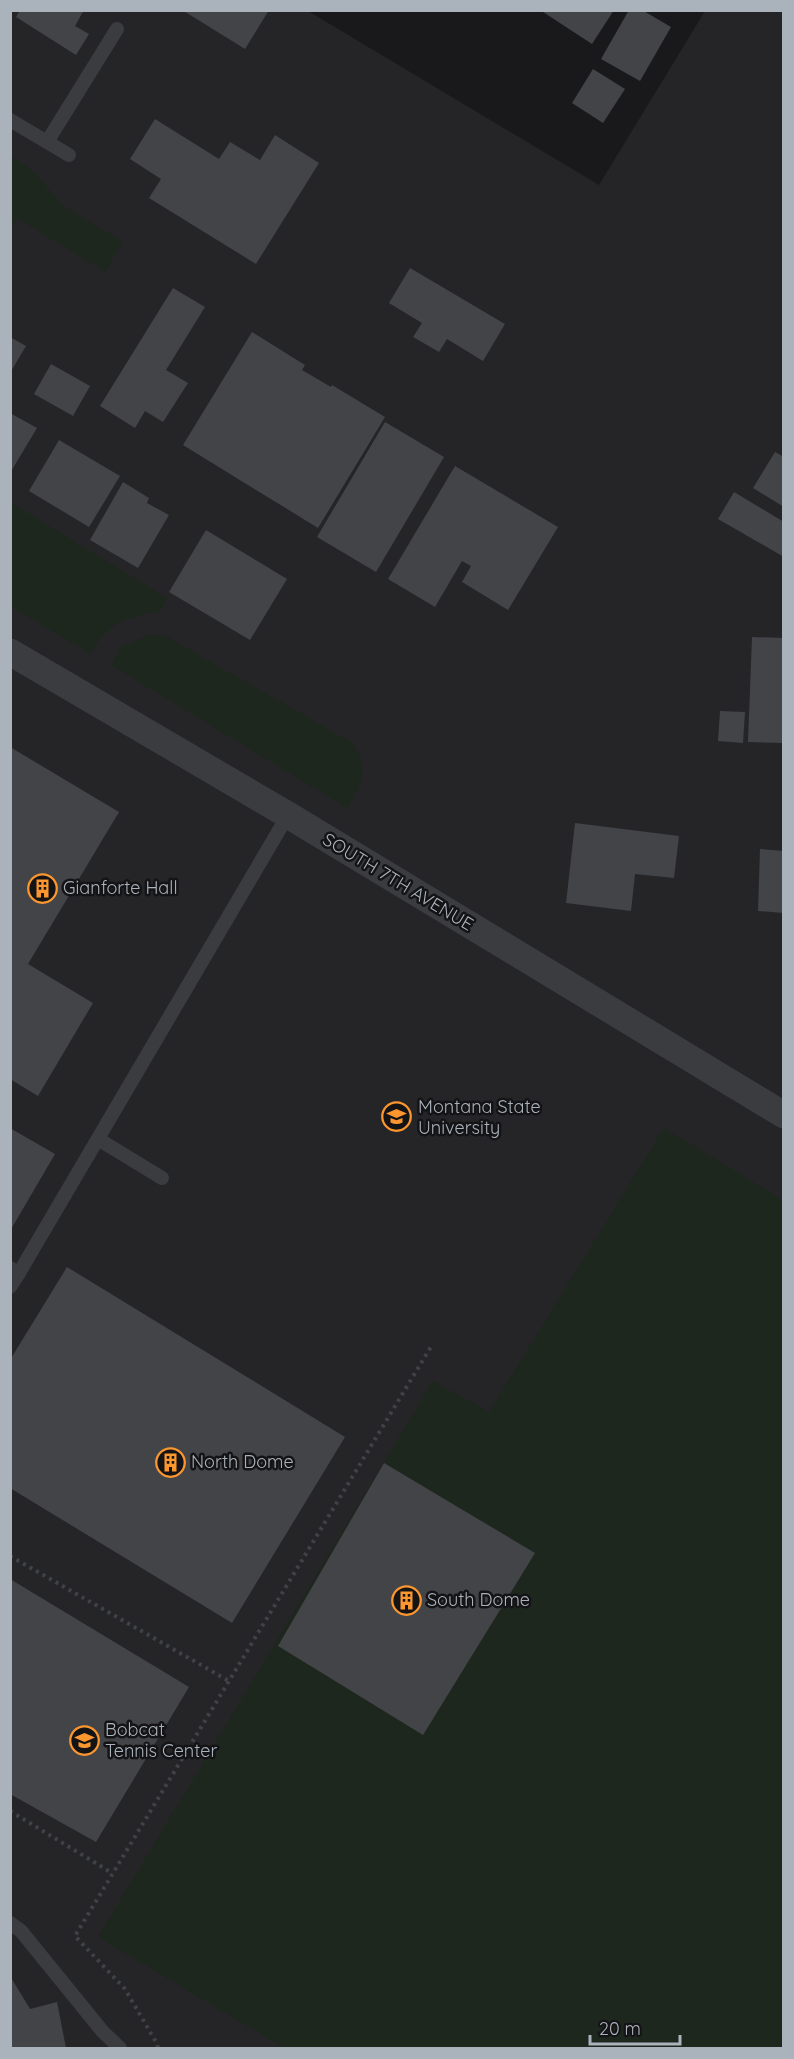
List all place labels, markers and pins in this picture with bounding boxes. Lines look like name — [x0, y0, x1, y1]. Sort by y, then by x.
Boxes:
building icon: Gianforte Hall — [26, 872, 58, 904]
place label: Gianforte Hall — [63, 876, 178, 899]
place label: Montana State University — [418, 1095, 541, 1139]
school or university icon: Montana State University — [381, 1101, 413, 1133]
building icon: North Dome — [154, 1446, 186, 1478]
place label: North Dome — [191, 1450, 294, 1473]
building icon: South Dome — [390, 1584, 422, 1616]
place label: South Dome — [427, 1588, 530, 1611]
place label: Bobcat Tennis Center — [105, 1718, 217, 1762]
school or university icon: Bobcat Tennis Center — [68, 1724, 100, 1756]

